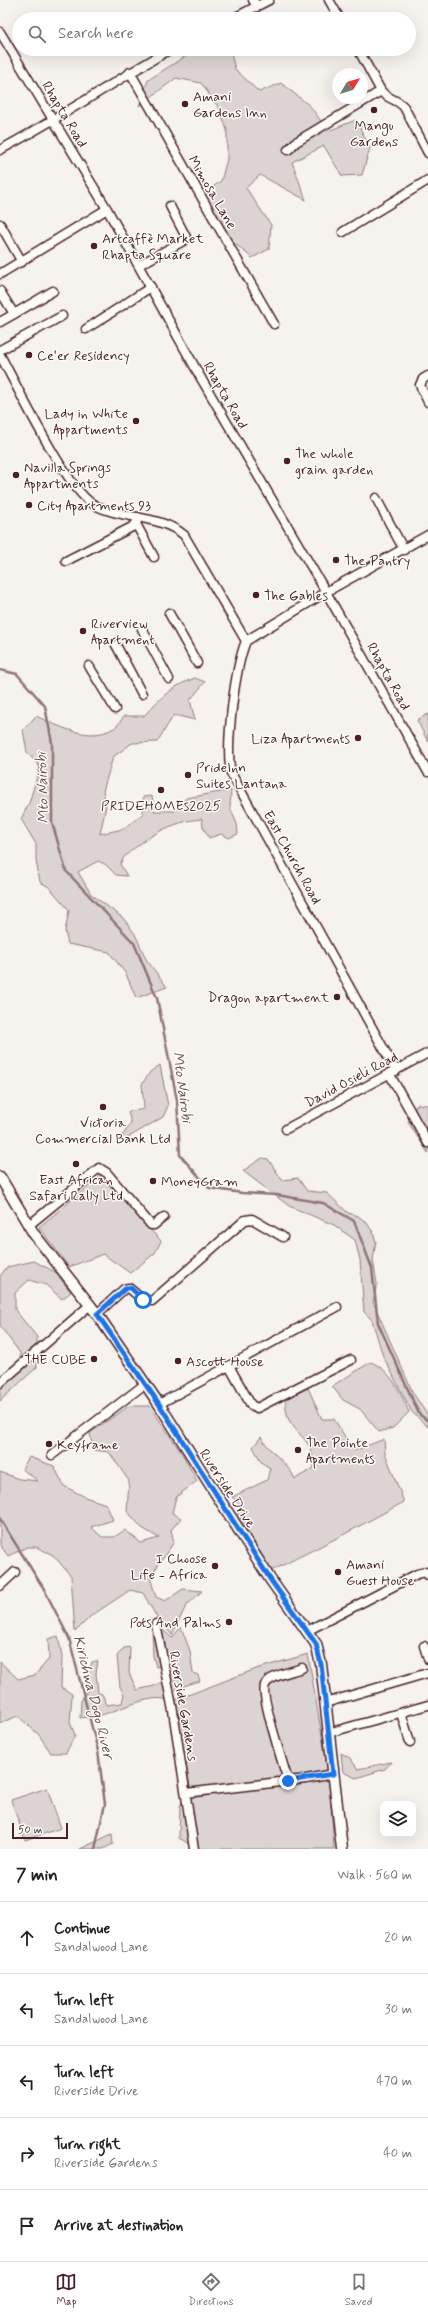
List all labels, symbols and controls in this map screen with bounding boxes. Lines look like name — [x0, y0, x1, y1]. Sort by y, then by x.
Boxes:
search box — [12, 12, 416, 56]
icon: search — [26, 23, 48, 45]
text: Search here — [58, 24, 134, 44]
north arrow — [332, 68, 368, 104]
street label: Rhapta Road — [37, 78, 91, 151]
place label: Amani Gardens Inn — [193, 88, 267, 122]
marker: Amani Gardens Inn — [180, 99, 190, 109]
marker: Mangu Gardens — [369, 105, 379, 115]
place label: Mangu Gardens — [350, 117, 398, 151]
street label: Mimosa Lane — [184, 152, 240, 233]
place label: Artcaffè Market Rhapta Square — [102, 230, 204, 264]
marker: Artcaffè Market Rhapta Square — [89, 241, 99, 251]
place label: Ce'er Residency — [37, 347, 130, 365]
marker: Ce'er Residency — [24, 350, 34, 360]
street label: Rhapta Road — [199, 359, 252, 432]
place label: Lady in White Appartments — [44, 405, 128, 440]
marker: Lady in White Appartments — [131, 416, 141, 426]
place label: The whole grain garden — [295, 445, 373, 479]
marker: The whole grain garden — [282, 456, 292, 466]
place label: Navilla Springs Appartments — [24, 459, 111, 494]
marker: Navilla Springs Appartments — [11, 470, 21, 480]
place label: City Apartments 93 — [37, 497, 151, 516]
marker: City Apartments 93 — [24, 500, 34, 510]
place label: The Pantry — [344, 552, 410, 570]
marker: The Pantry — [331, 555, 341, 565]
place label: The Gables — [264, 587, 328, 605]
marker: The Gables — [251, 590, 261, 600]
place label: Riverview Apartment — [91, 615, 155, 650]
marker: Riverview Apartment — [78, 626, 88, 636]
street label: Rhapta Road — [362, 640, 414, 713]
place label: Liza Apartments — [251, 730, 350, 749]
marker: Liza Apartments — [353, 733, 363, 743]
water label: Mto Nairobi — [32, 750, 54, 824]
place label: PrideInn Suites Lantana — [196, 759, 287, 793]
marker: PrideInn Suites Lantana — [183, 770, 193, 780]
marker: PRIDEHOMEs2025 — [156, 785, 166, 795]
place label: PRIDEHOMEs2025 — [101, 797, 221, 815]
street label: East Church Road — [259, 807, 325, 908]
place label: Dragon apartment — [208, 989, 330, 1008]
marker: Dragon apartment — [332, 992, 342, 1002]
street label: David Osieli Road — [302, 1048, 401, 1112]
water label: Mto Nairobi — [167, 1050, 197, 1126]
marker: Victoria Commercial Bank Ltd — [98, 1102, 108, 1112]
place label: Victoria Commercial Bank Ltd — [35, 1114, 171, 1148]
marker: East African Safari Rally Ltd — [71, 1159, 81, 1169]
place label: East African Safari Rally Ltd — [29, 1171, 123, 1205]
place label: MoneyGram — [161, 1173, 238, 1191]
marker: MoneyGram — [148, 1176, 158, 1186]
route start — [134, 1291, 152, 1309]
place label: THE CUBE — [24, 1351, 86, 1369]
place label: Ascott House — [186, 1353, 264, 1371]
marker: THE CUBE — [89, 1354, 99, 1364]
marker: Ascott House — [173, 1356, 183, 1366]
place label: The Pointe Apartments — [306, 1434, 375, 1469]
place label: Keyframe — [57, 1436, 119, 1454]
marker: Keyframe — [44, 1439, 54, 1449]
marker: The Pointe Apartments — [293, 1445, 303, 1455]
street label: Riverside Drive — [195, 1446, 260, 1532]
place label: I Choose Life - Africa — [131, 1550, 208, 1584]
place label: Amani Guest House — [346, 1556, 415, 1590]
marker: I Choose Life - Africa — [210, 1561, 220, 1571]
marker: Amani Guest House — [333, 1567, 343, 1577]
place label: Pots And Palms — [130, 1614, 221, 1632]
marker: Pots And Palms — [224, 1617, 234, 1627]
water label: Kirichwa Dogo River — [67, 1633, 119, 1763]
street label: Riverside Gardens — [164, 1650, 202, 1763]
route end — [279, 1772, 297, 1790]
map controls — [380, 1801, 416, 1837]
button: layers — [380, 1801, 416, 1837]
scale bar — [12, 1821, 68, 1840]
text: 50 m — [18, 1823, 43, 1837]
text: 7 min — [16, 1864, 58, 1886]
text: Walk · 560 m — [337, 1867, 412, 1884]
text: Continue — [54, 1919, 110, 1939]
icon: ahead — [16, 1927, 38, 1949]
text: 20 m — [384, 1929, 412, 1946]
text: Sandalwood Lane — [54, 1939, 148, 1956]
text: Turn left — [54, 1991, 114, 2011]
icon: left — [16, 1999, 38, 2021]
text: 30 m — [385, 2001, 412, 2018]
text: Sandalwood Lane — [54, 2011, 148, 2028]
text: Turn left — [54, 2063, 114, 2083]
icon: left — [16, 2071, 38, 2093]
text: 470 m — [376, 2073, 412, 2090]
text: Riverside Drive — [54, 2083, 138, 2100]
text: Turn right — [54, 2135, 121, 2155]
icon: right — [16, 2143, 38, 2165]
text: 40 m — [383, 2145, 412, 2162]
text: Riverside Gardens — [54, 2155, 157, 2172]
icon: arrive — [16, 2215, 38, 2237]
text: Arrive at destination — [54, 2216, 183, 2236]
tab: Map — [55, 2271, 77, 2309]
tab: Directions — [188, 2271, 234, 2309]
tab: Saved — [345, 2271, 372, 2309]

